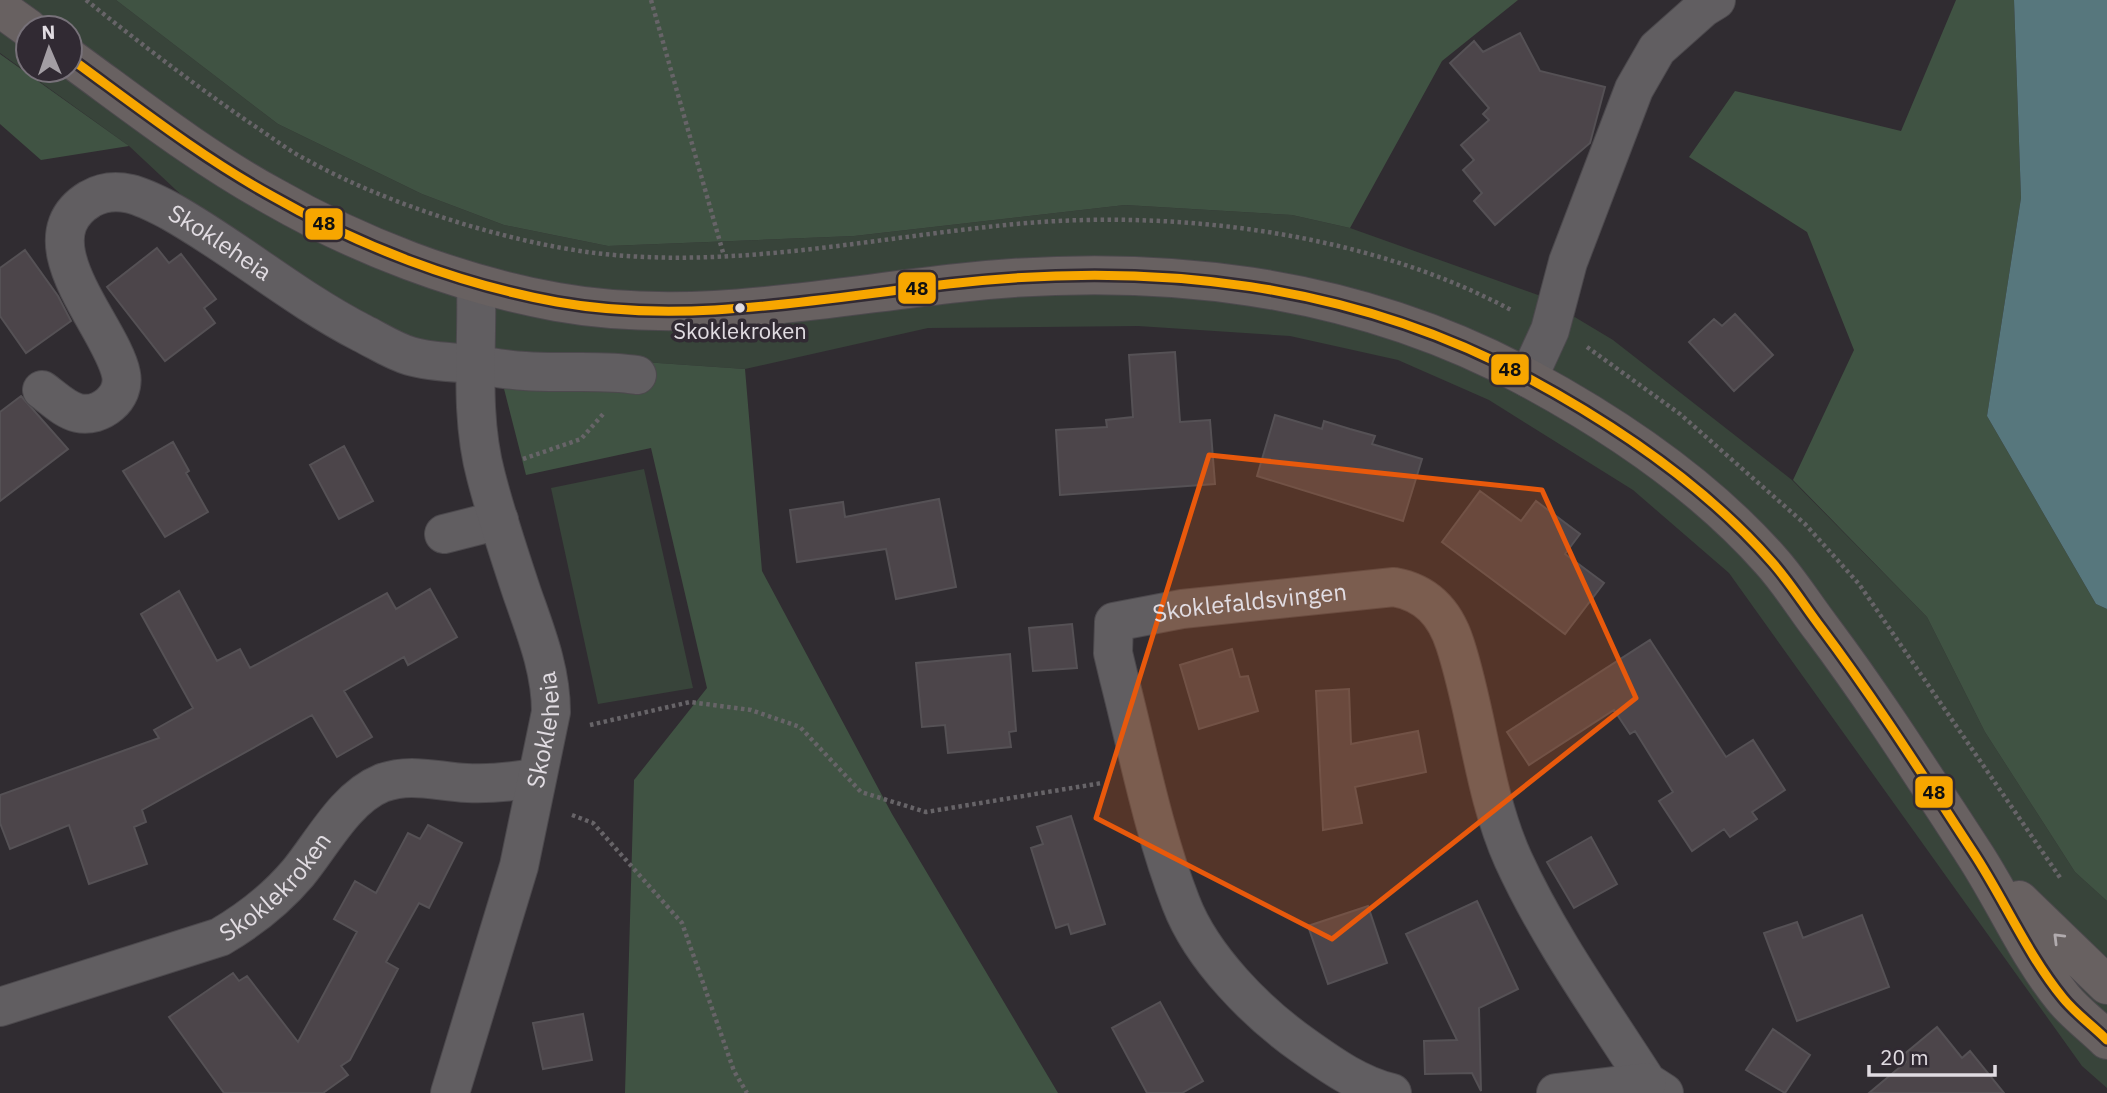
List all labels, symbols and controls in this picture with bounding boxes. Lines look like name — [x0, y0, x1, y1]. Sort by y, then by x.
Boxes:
north arrow — [14, 14, 84, 84]
text: N — [41, 20, 56, 44]
street label: Skokleheia — [163, 196, 279, 288]
line badge: 48 — [304, 207, 344, 241]
text: 48 — [313, 211, 335, 235]
line badge: 48 — [897, 271, 937, 305]
text: 48 — [906, 276, 928, 300]
marker: Skoklekroken — [733, 301, 747, 315]
place label: Skoklekroken — [673, 316, 807, 345]
line badge: 48 — [1490, 353, 1530, 386]
text: 48 — [1499, 357, 1521, 381]
street label: Skoklefaldsvingen — [1150, 575, 1348, 629]
street label: Skokleheia — [519, 669, 566, 791]
line badge: 48 — [1914, 775, 1954, 809]
text: 48 — [1923, 780, 1945, 804]
street label: Skoklekroken — [213, 826, 338, 949]
one-way arrow — [2053, 933, 2066, 946]
scale bar — [1869, 1034, 1995, 1078]
text: 20 m — [1880, 1043, 1929, 1071]

